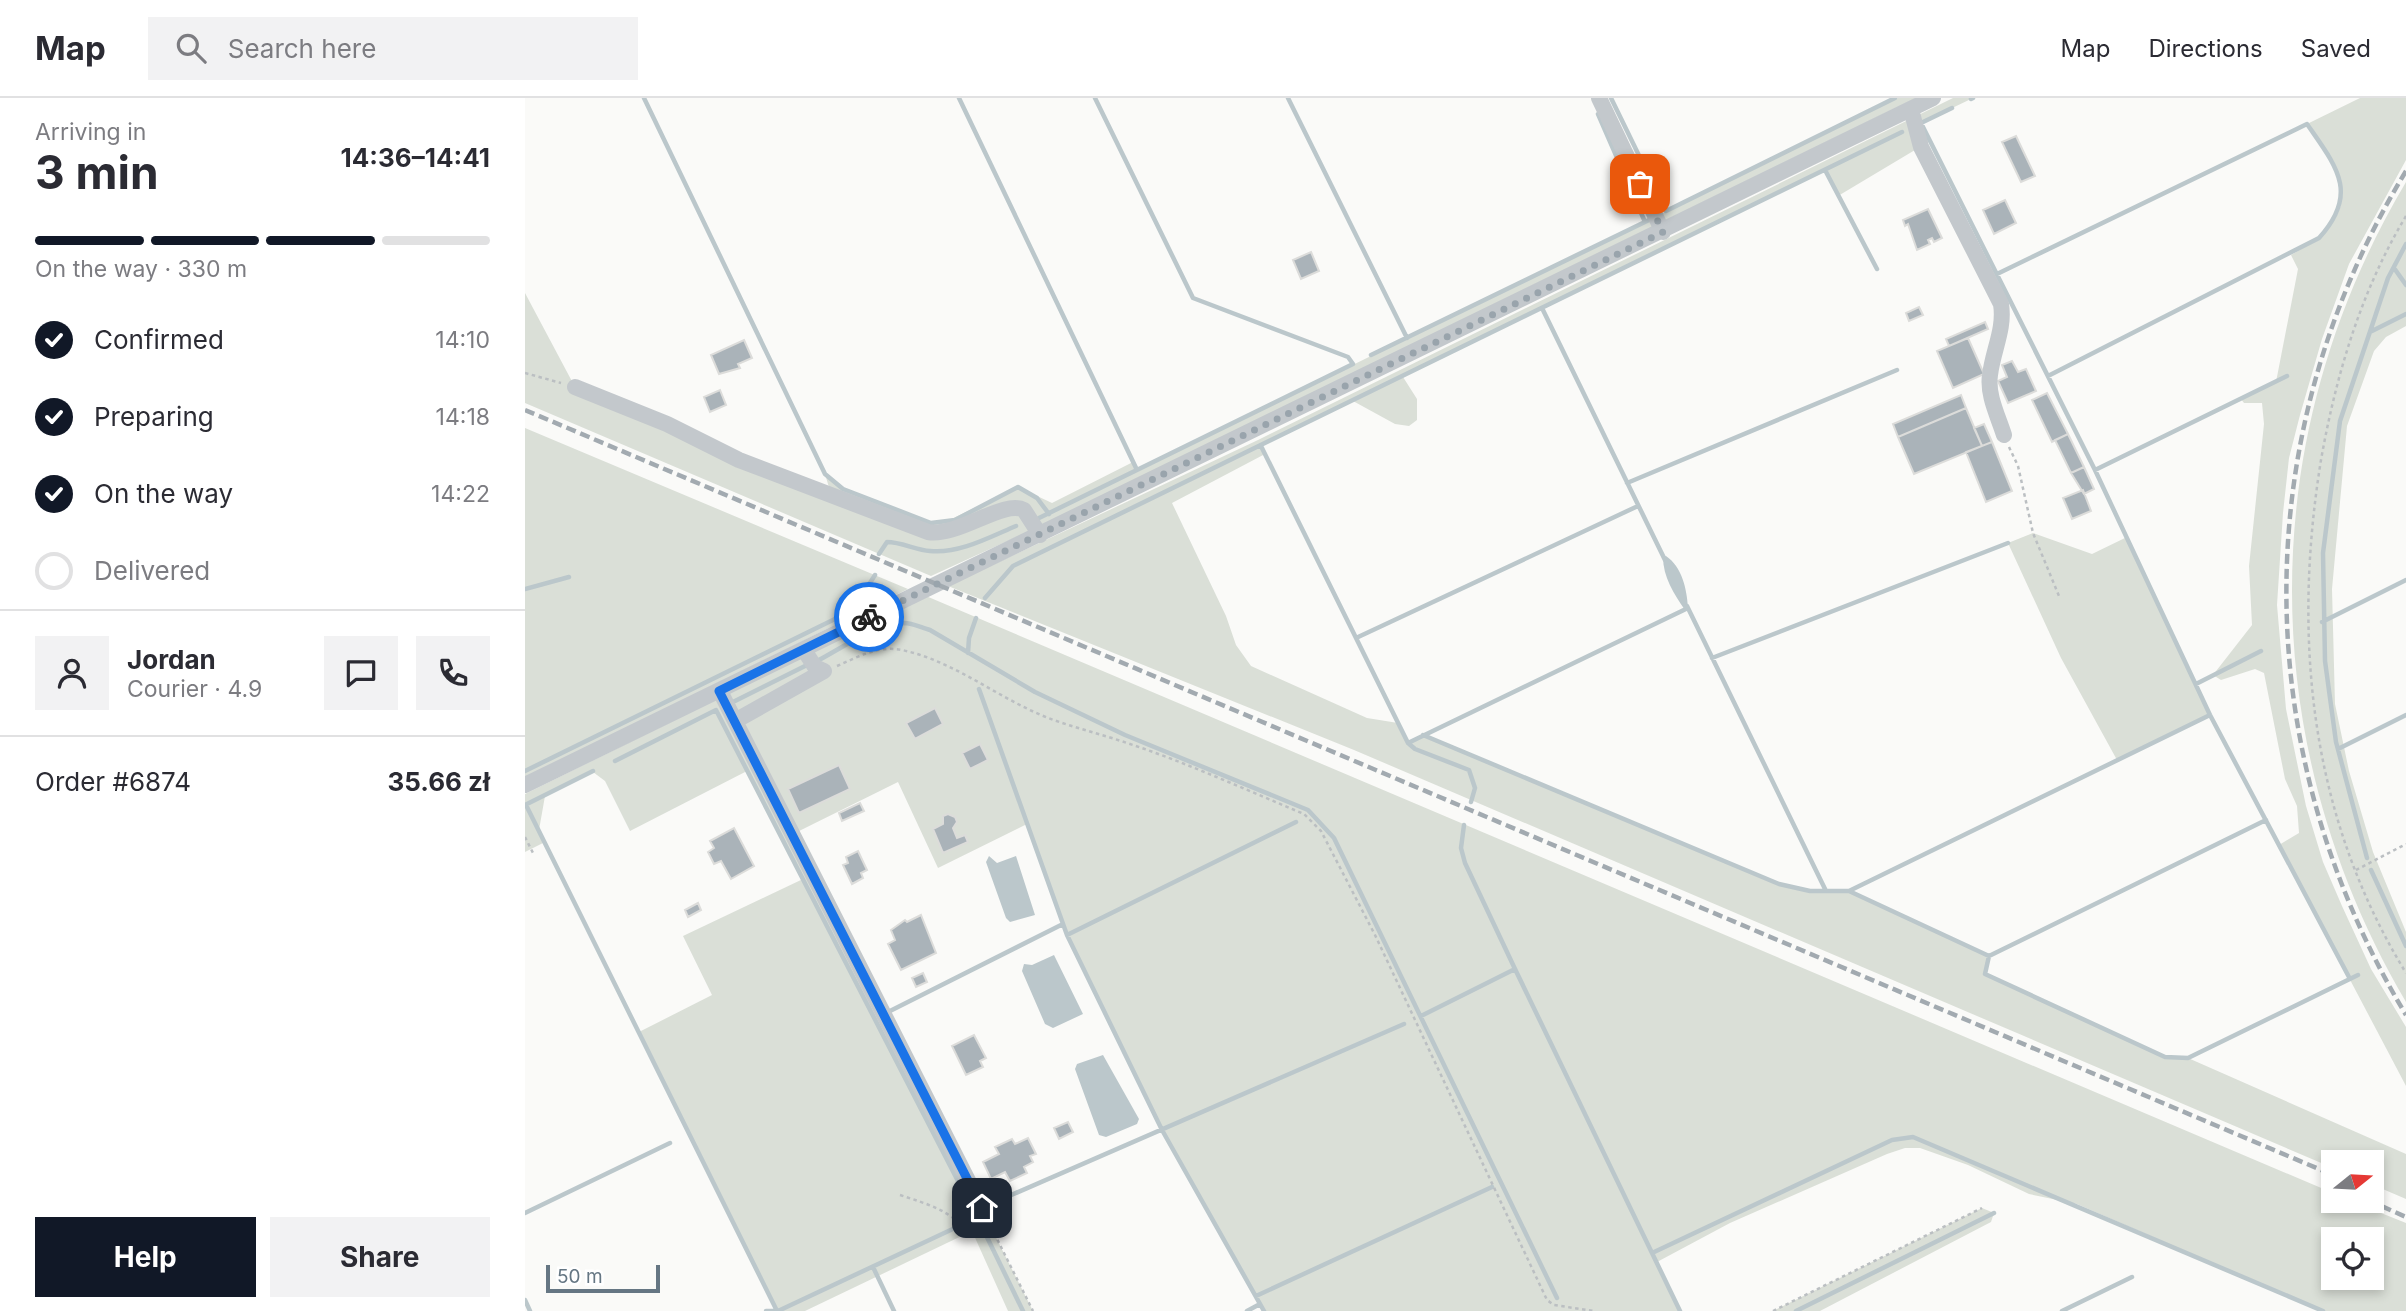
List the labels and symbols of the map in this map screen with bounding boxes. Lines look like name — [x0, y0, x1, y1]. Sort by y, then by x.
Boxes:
pin — [1610, 154, 1670, 214]
courier — [834, 582, 904, 652]
north arrow — [2321, 1150, 2383, 1213]
pin — [952, 1178, 1012, 1238]
scale bar — [546, 1262, 660, 1294]

